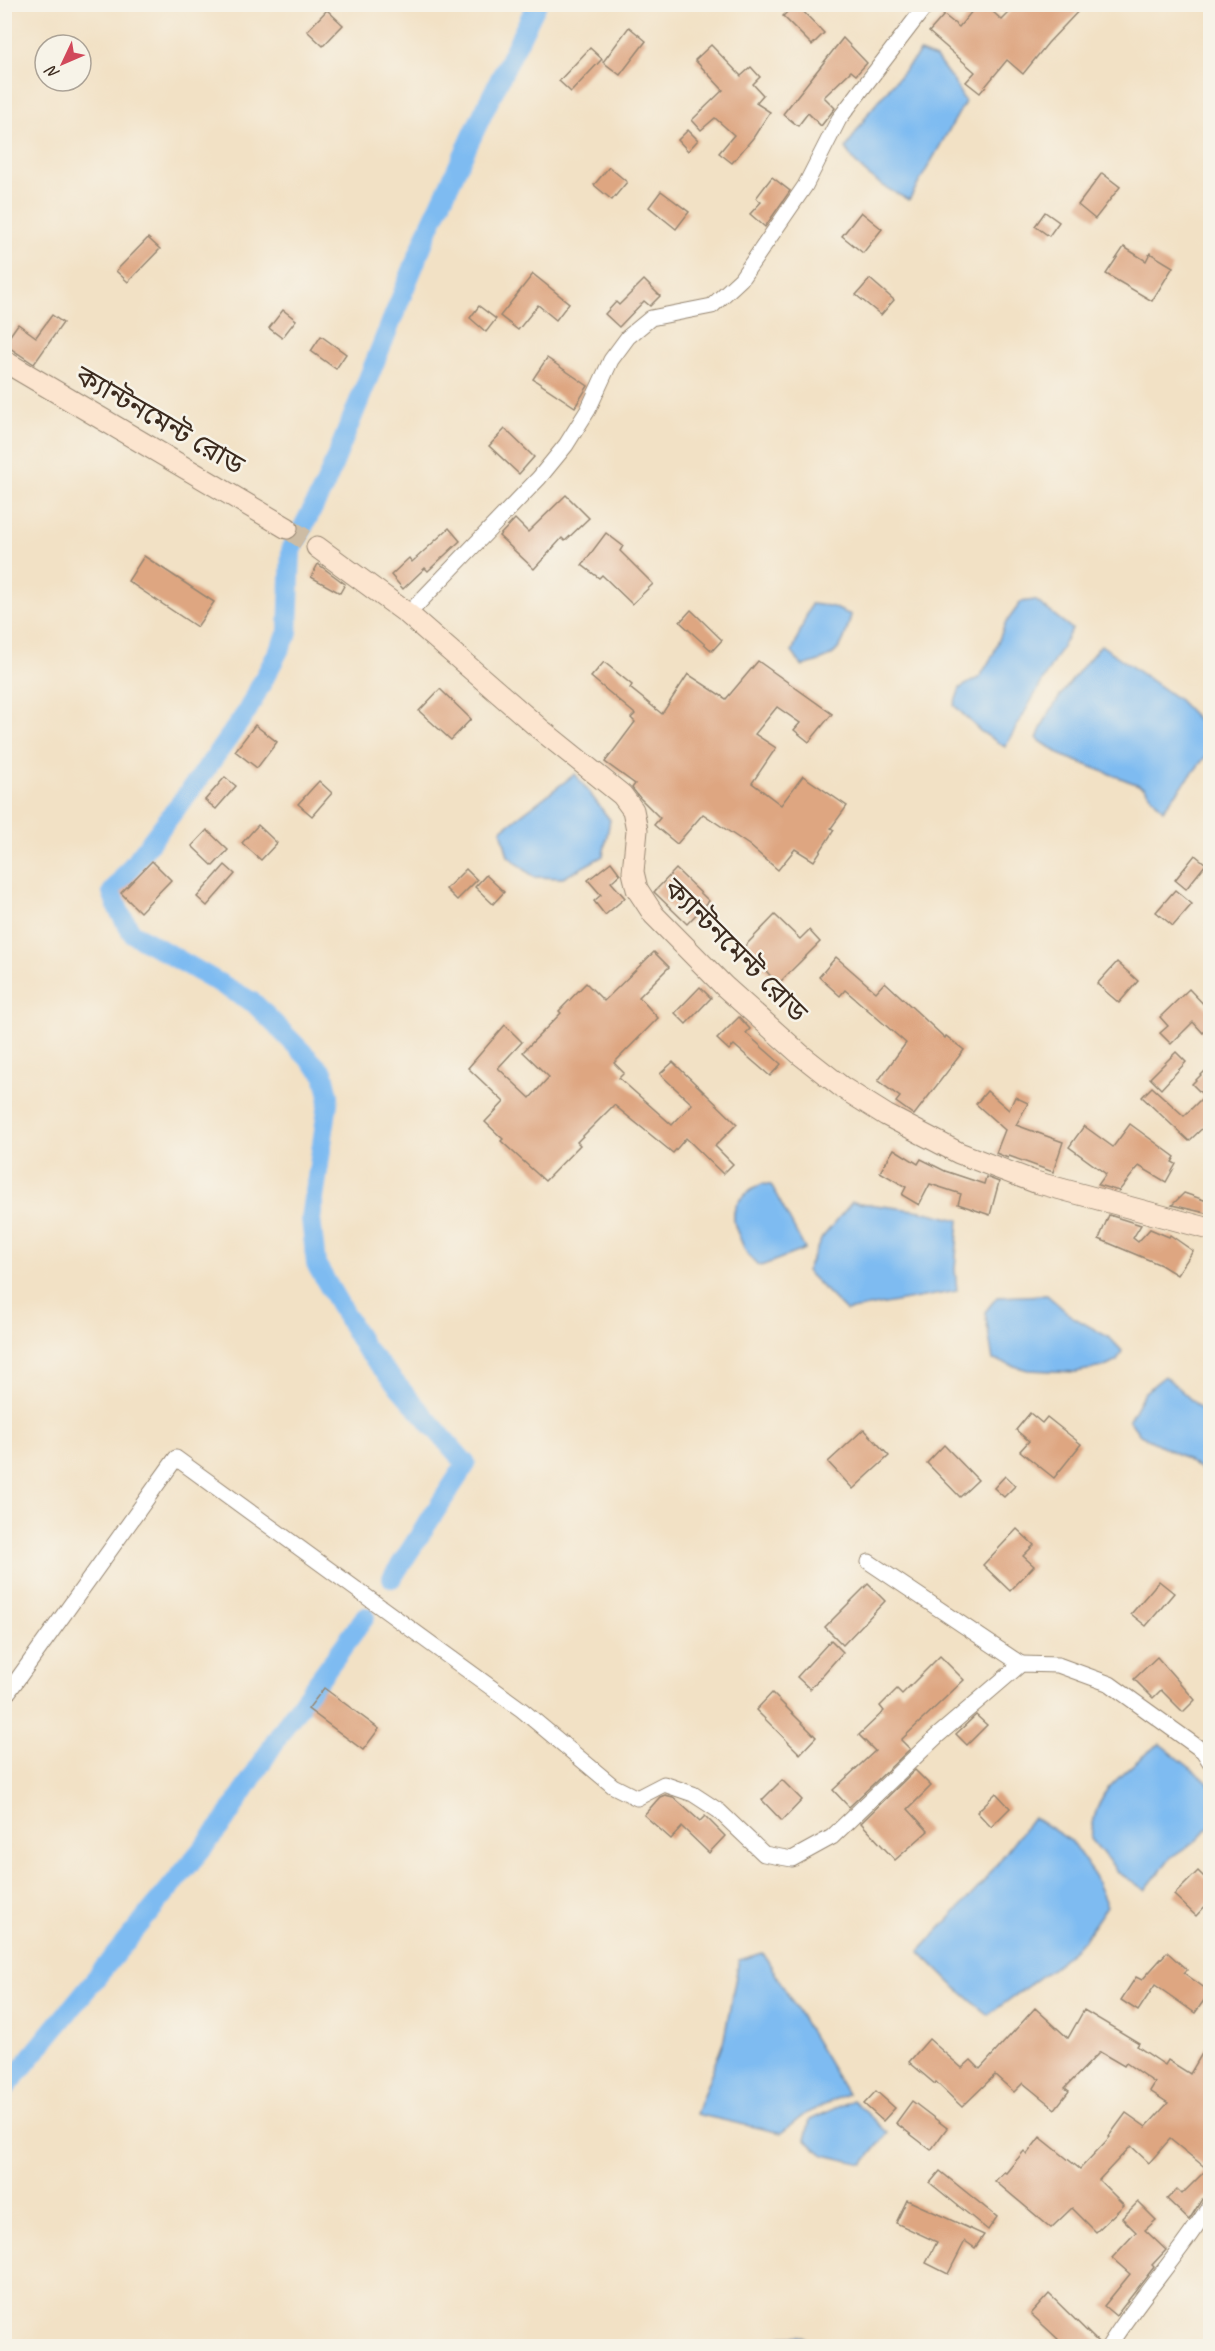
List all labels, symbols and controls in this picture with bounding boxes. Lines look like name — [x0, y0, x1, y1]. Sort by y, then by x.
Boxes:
north arrow — [33, 33, 93, 93]
text: N — [40, 60, 64, 83]
street label: ক্যান্টনমেন্ট রোড — [68, 357, 252, 483]
street label: ক্যান্টনমেন্ট রোড — [656, 870, 816, 1030]

